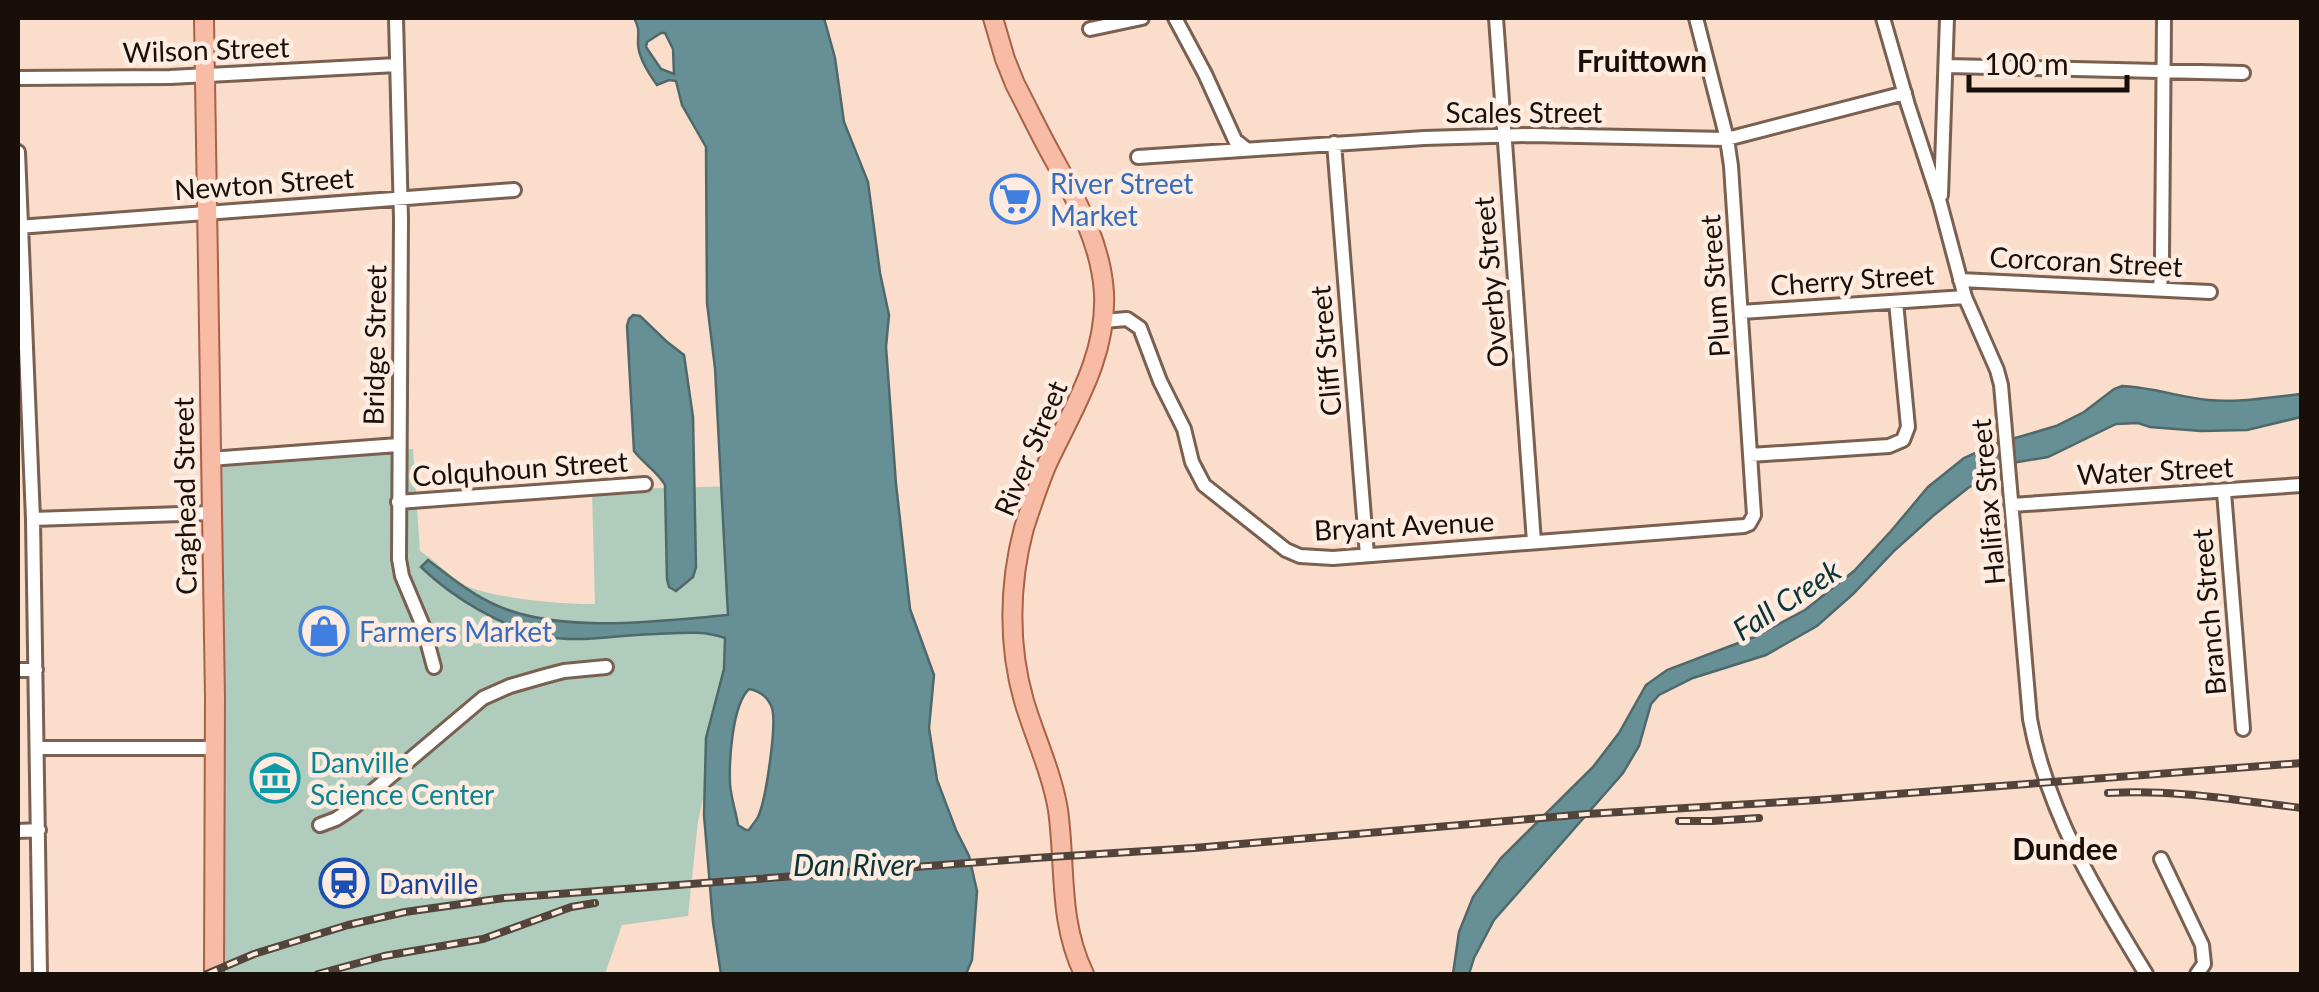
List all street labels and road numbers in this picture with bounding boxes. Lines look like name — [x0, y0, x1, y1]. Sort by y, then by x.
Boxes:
street label: Wilson Street — [122, 29, 290, 69]
street label: Scales Street — [1446, 95, 1602, 129]
street label: Newton Street — [173, 160, 355, 206]
street label: Overby Street — [1466, 195, 1514, 369]
street label: Plum Street — [1692, 214, 1736, 358]
street label: Corcoran Street — [1989, 239, 2183, 283]
street label: Cherry Street — [1769, 256, 1935, 302]
street label: Bridge Street — [356, 265, 392, 425]
street label: Cliff Street — [1302, 284, 1348, 418]
street label: River Street — [986, 375, 1074, 521]
street label: Craghead Street — [165, 397, 203, 595]
street label: Halifax Street — [1963, 417, 2011, 587]
street label: Colquhoun Street — [411, 444, 629, 492]
street label: Water Street — [2076, 449, 2234, 491]
street label: Bryant Avenue — [1313, 503, 1495, 547]
street label: Branch Street — [2184, 527, 2232, 697]

